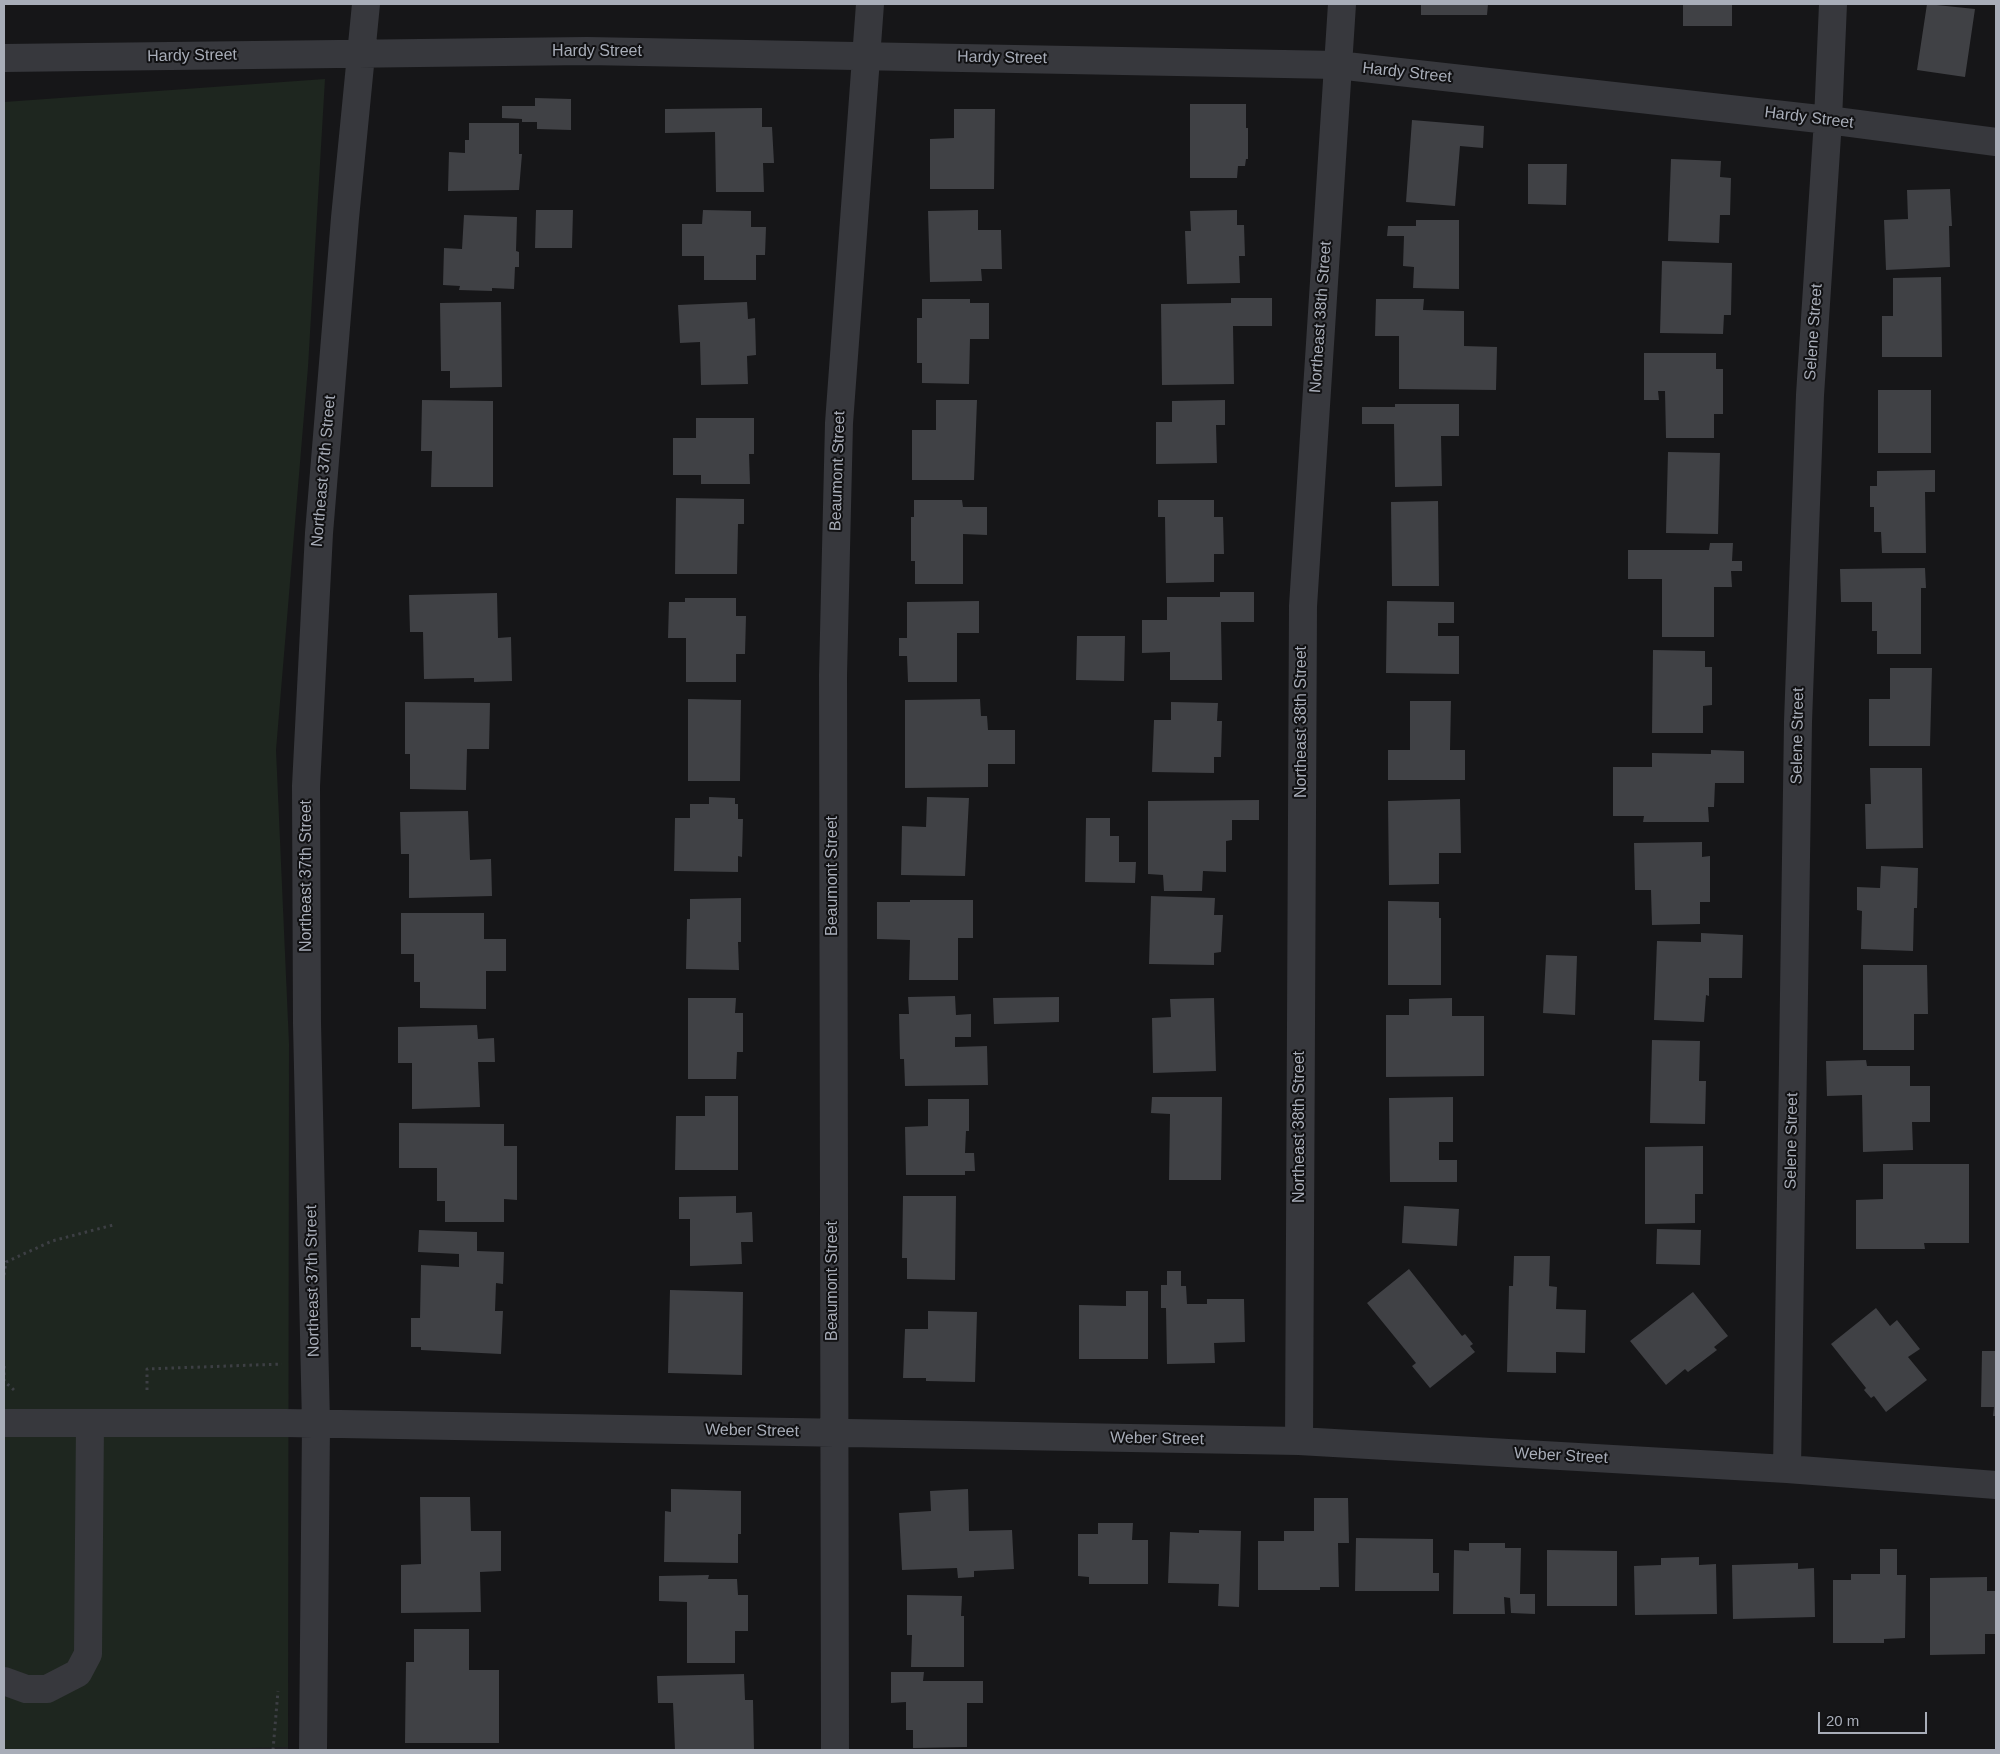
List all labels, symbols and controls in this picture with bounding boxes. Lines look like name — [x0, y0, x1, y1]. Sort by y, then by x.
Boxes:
street label: Hardy Street — [552, 42, 642, 62]
street label: Hardy Street — [147, 46, 237, 66]
street label: Hardy Street — [957, 48, 1047, 68]
street label: Hardy Street — [1361, 59, 1453, 87]
street label: Hardy Street — [1763, 103, 1855, 133]
street label: Northeast 38th Street — [1306, 240, 1336, 394]
street label: Selene Street — [1801, 283, 1827, 381]
street label: Northeast 37th Street — [308, 394, 340, 548]
street label: Beaumont Street — [826, 411, 850, 531]
street label: Northeast 38th Street — [1292, 646, 1312, 798]
street label: Selene Street — [1788, 687, 1808, 785]
street label: Northeast 37th Street — [297, 800, 317, 952]
street label: Beaumont Street — [823, 816, 843, 936]
street label: Northeast 38th Street — [1290, 1051, 1310, 1203]
street label: Selene Street — [1782, 1092, 1802, 1190]
street label: Northeast 37th Street — [302, 1205, 324, 1357]
street label: Beaumont Street — [823, 1221, 843, 1341]
street label: Weber Street — [705, 1421, 799, 1441]
street label: Weber Street — [1110, 1429, 1204, 1449]
street label: Weber Street — [1514, 1444, 1608, 1468]
scale bar — [1820, 1702, 1929, 1734]
text: 20 m — [1826, 1712, 1859, 1729]

